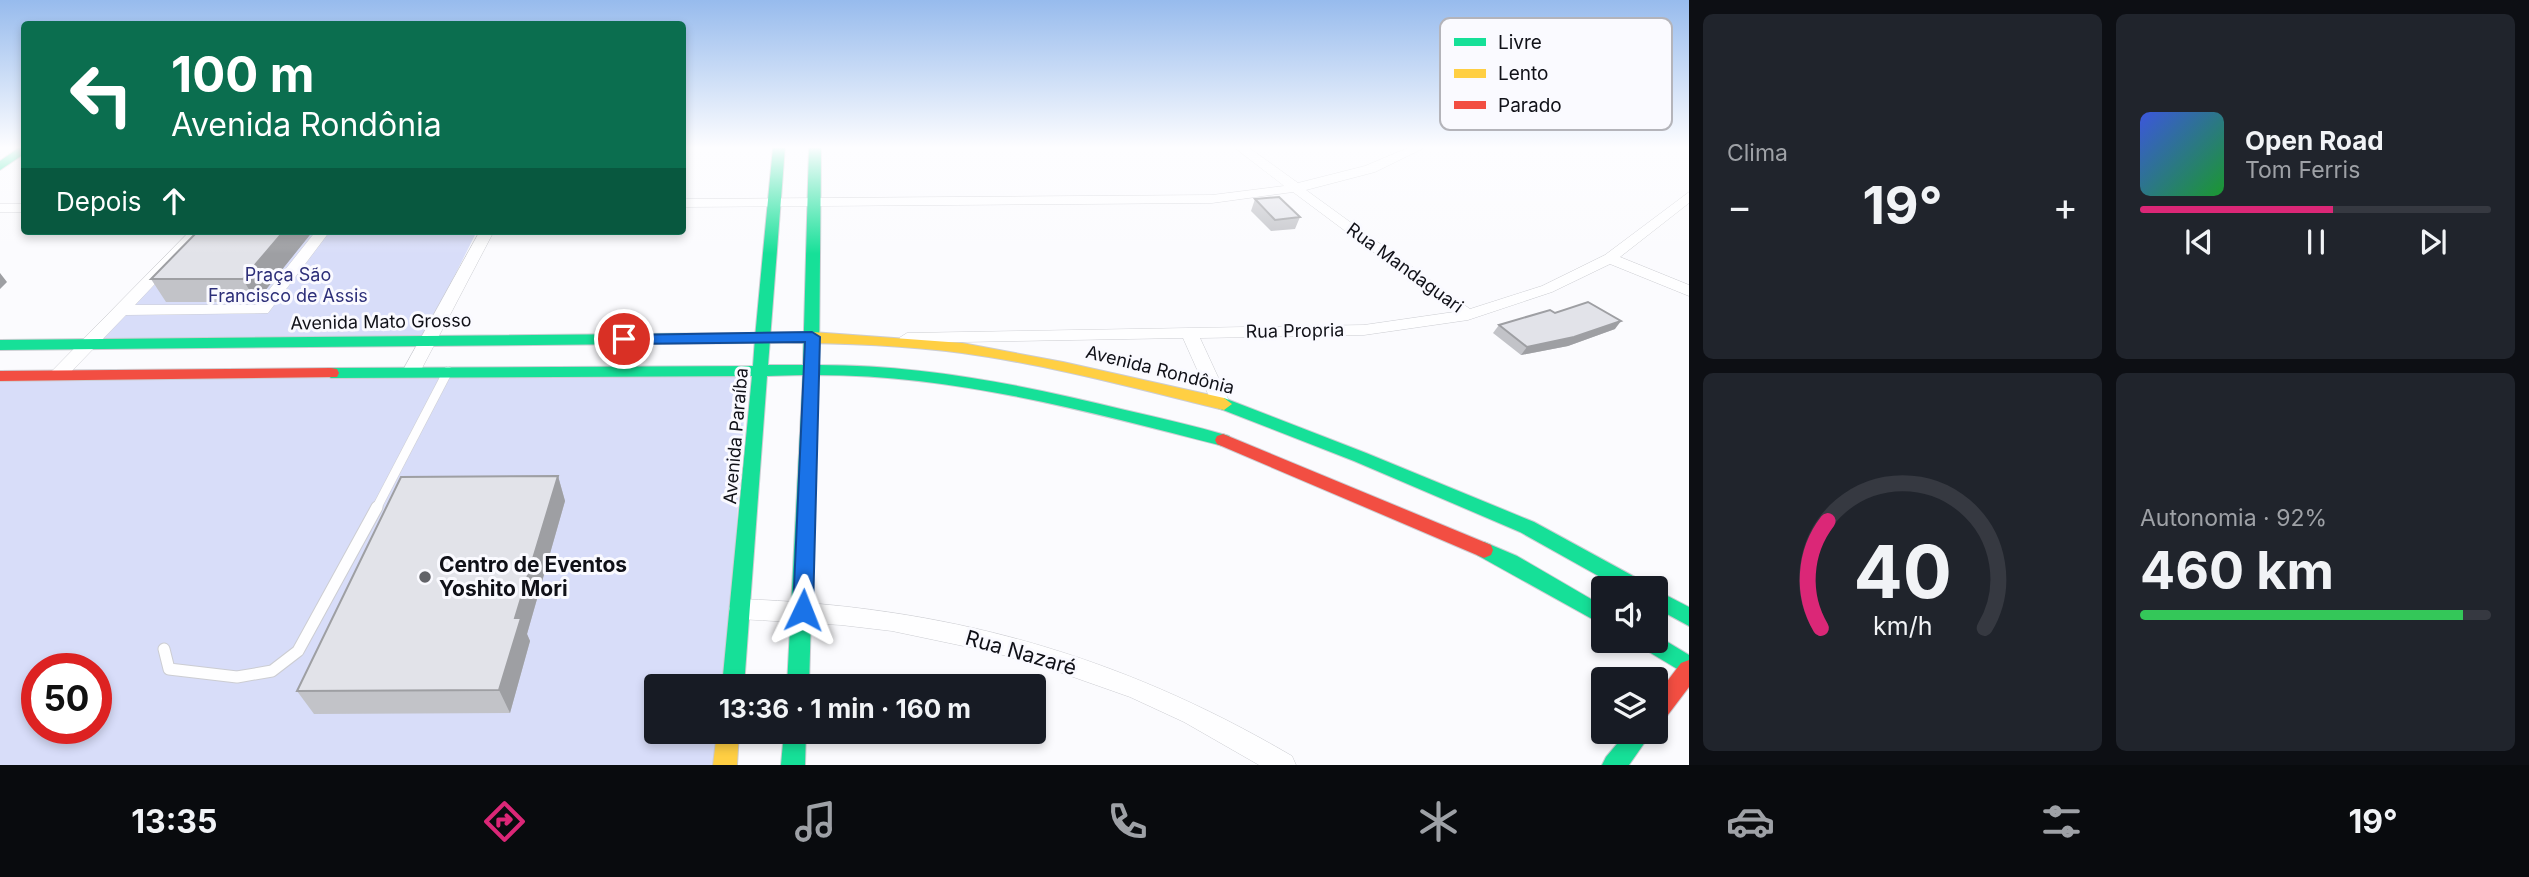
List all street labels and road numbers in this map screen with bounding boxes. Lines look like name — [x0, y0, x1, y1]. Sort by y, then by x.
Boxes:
street label: Rua Mandaguari — [1343, 218, 1468, 317]
street label: Avenida Mato Grosso — [290, 309, 472, 334]
street label: Rua Propria — [1245, 319, 1345, 342]
street label: Avenida Rondônia — [1084, 341, 1237, 398]
street label: Avenida Paraíba — [719, 367, 752, 505]
street label: Rua Nazaré — [963, 625, 1080, 680]

